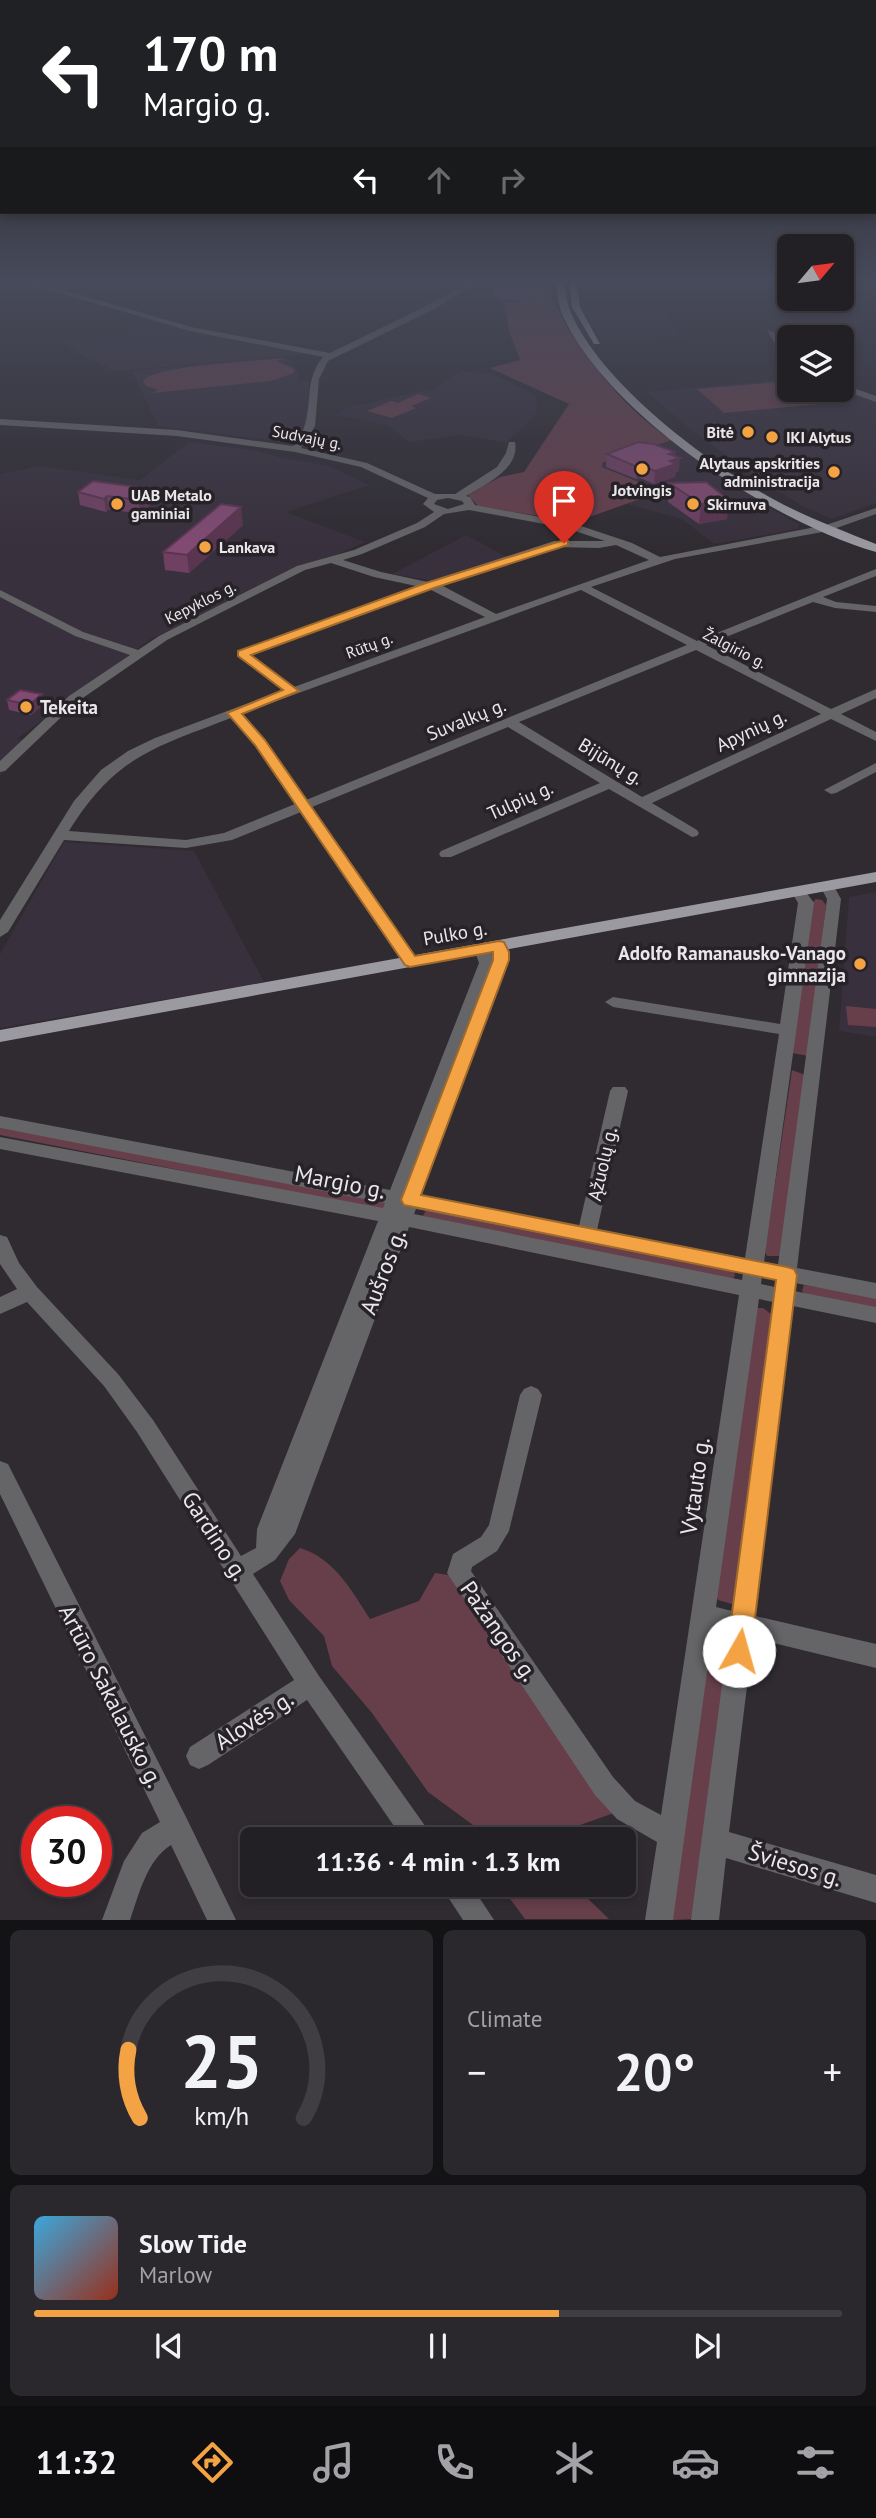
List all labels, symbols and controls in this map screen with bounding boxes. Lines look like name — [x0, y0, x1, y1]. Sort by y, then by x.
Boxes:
text: 170 m — [143, 21, 278, 85]
icon: left — [28, 28, 119, 119]
text: Margio g. — [143, 83, 271, 125]
icon: left — [347, 161, 385, 199]
icon: ahead — [420, 161, 458, 199]
icon: right — [493, 161, 531, 199]
north arrow — [777, 234, 854, 312]
map controls — [777, 234, 854, 402]
button: layers — [777, 325, 854, 402]
street label: Sudvajų g. — [270, 420, 344, 454]
place label: Bitė — [707, 422, 734, 442]
marker: Bitė — [740, 424, 756, 440]
place label: IKI Alytus — [786, 427, 851, 447]
marker: IKI Alytus — [764, 429, 780, 445]
place label: Alytaus apskrities administracija — [699, 453, 820, 491]
marker: Jotvingis — [634, 461, 650, 477]
marker: Alytaus apskrities administracija — [826, 464, 842, 480]
pin — [534, 471, 594, 543]
place label: Jotvingis — [611, 480, 672, 500]
icon: arrive — [545, 482, 583, 520]
place label: UAB Metalo gaminiai — [131, 485, 212, 523]
place label: Skirnuva — [707, 494, 766, 514]
marker: UAB Metalo gaminiai — [109, 496, 125, 512]
marker: Skirnuva — [685, 496, 701, 512]
place label: Lankava — [219, 537, 275, 557]
marker: Lankava — [197, 539, 213, 555]
street label: Kepyklos g. — [161, 576, 239, 628]
street label: Žalgirio g. — [700, 624, 770, 672]
street label: Rūtų g. — [343, 627, 395, 663]
street label: Suvalkų g. — [423, 692, 509, 746]
place label: Tekeita — [40, 695, 98, 719]
marker: Tekeita — [18, 699, 34, 715]
street label: Apynių g. — [712, 703, 790, 757]
street label: Bijūnų g. — [574, 732, 648, 790]
street label: Tulpių g. — [483, 775, 557, 825]
street label: Pulko g. — [421, 916, 489, 950]
place label: Adolfo Ramanausko-Vanago gimnazija — [618, 941, 846, 987]
marker: Adolfo Ramanausko-Vanago gimnazija — [852, 956, 868, 972]
street label: Ąžuolų g. — [582, 1125, 622, 1203]
street label: Margio g. — [292, 1159, 388, 1204]
street label: Aušros g. — [353, 1225, 412, 1318]
street label: Vytauto g. — [673, 1435, 716, 1538]
street label: Gardino g. — [176, 1486, 255, 1586]
street label: Pažangos g. — [454, 1575, 544, 1686]
street label: Artūro Sakalausko g. — [53, 1600, 170, 1792]
position arrow — [702, 1614, 776, 1688]
street label: Alovės g. — [209, 1683, 298, 1756]
speed limit sign: 30 — [21, 1806, 112, 1897]
street label: Šviesos g. — [745, 1837, 845, 1892]
text: 11:36 · 4 min · 1.3 km — [316, 1845, 561, 1878]
text: Climate — [467, 2004, 542, 2033]
text: 25 — [180, 2015, 263, 2109]
text: 20° — [614, 2038, 695, 2105]
text: − — [467, 2047, 486, 2096]
text: + — [823, 2047, 842, 2096]
text: km/h — [194, 2100, 249, 2132]
text: Slow Tide — [139, 2227, 247, 2260]
text: Marlow — [139, 2260, 212, 2289]
icon: previous — [150, 2327, 188, 2365]
icon: pause — [419, 2327, 457, 2365]
icon: next — [688, 2327, 726, 2365]
icon: directions — [188, 2438, 237, 2487]
icon: music — [309, 2438, 358, 2487]
icon: phone — [430, 2438, 479, 2487]
icon: climate — [550, 2438, 599, 2487]
icon: car — [671, 2438, 720, 2487]
icon: filters — [791, 2438, 840, 2487]
text: 11:32 — [36, 2441, 117, 2483]

